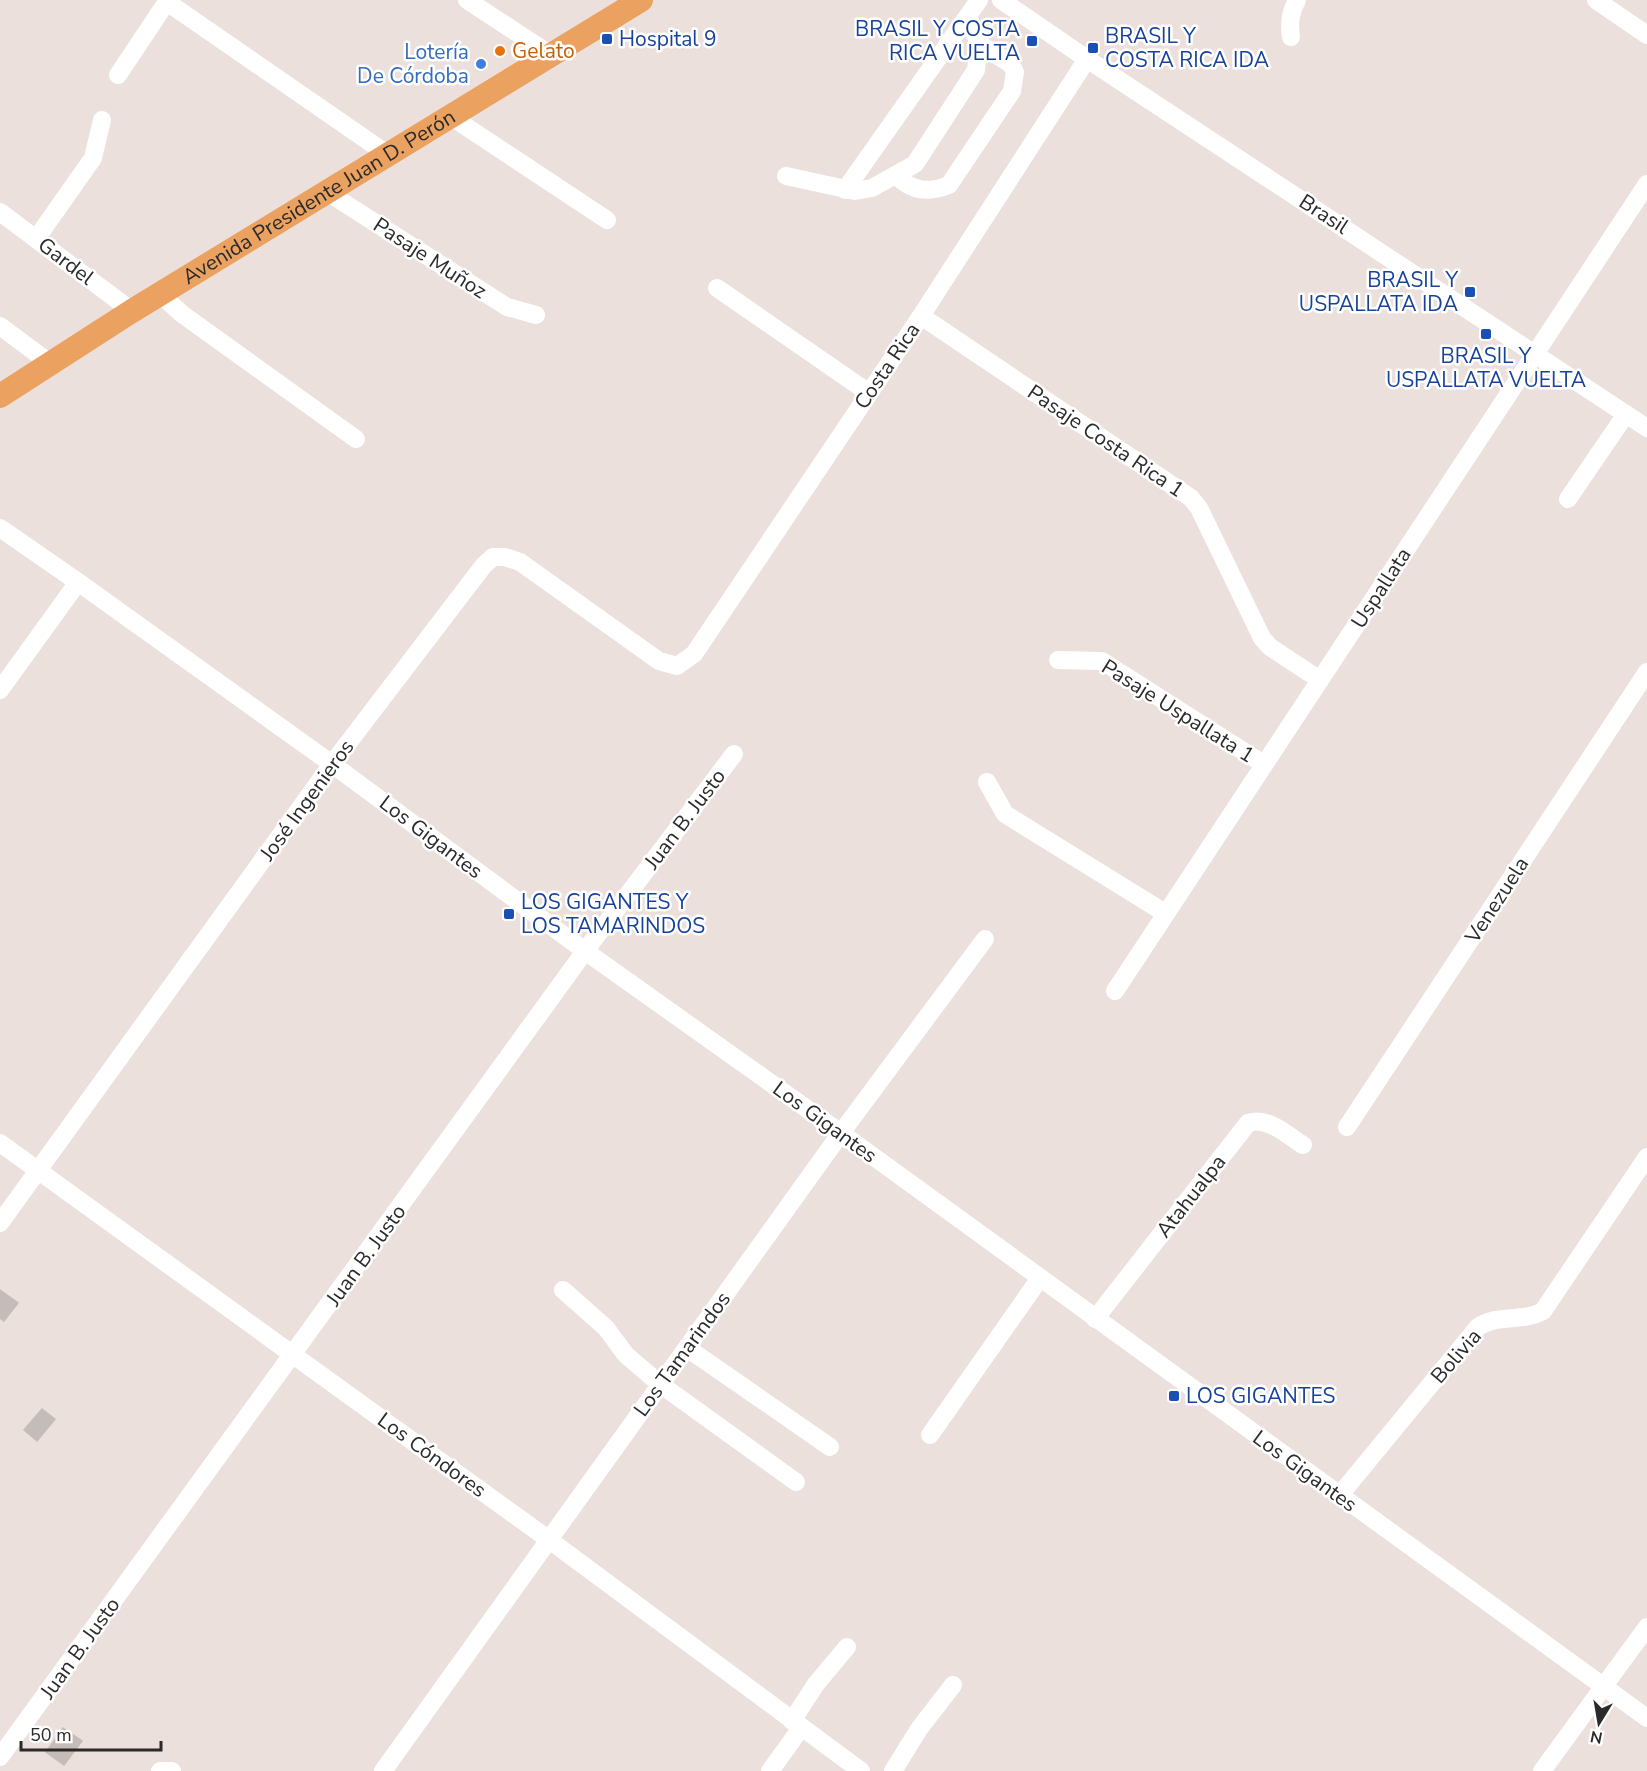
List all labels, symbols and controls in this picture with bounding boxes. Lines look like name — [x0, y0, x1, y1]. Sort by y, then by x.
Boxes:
place label: BRASIL Y COSTA RICA VUELTA — [855, 15, 1020, 67]
place label: BRASIL Y COSTA RICA IDA — [1105, 22, 1269, 74]
place label: Hospital 9 — [619, 25, 717, 53]
marker: Hospital 9 — [600, 32, 614, 46]
marker: BRASIL Y COSTA RICA VUELTA — [1025, 34, 1039, 48]
place label: Gelato — [512, 37, 575, 65]
place label: Lotería De Córdoba — [357, 38, 469, 90]
marker: BRASIL Y COSTA RICA IDA — [1086, 41, 1100, 55]
marker: Gelato — [493, 44, 507, 58]
marker: Lotería De Córdoba — [474, 57, 488, 71]
street label: Avenida Presidente Juan D. Perón — [177, 103, 461, 291]
street label: Brasil — [1294, 188, 1355, 241]
street label: Pasaje Muñoz — [368, 211, 492, 305]
street label: Gardel — [32, 231, 100, 292]
place label: BRASIL Y USPALLATA IDA — [1299, 266, 1458, 318]
marker: BRASIL Y USPALLATA IDA — [1463, 285, 1477, 299]
street label: Costa Rica — [848, 317, 926, 415]
marker: BRASIL Y USPALLATA VUELTA — [1479, 327, 1493, 341]
place label: BRASIL Y USPALLATA VUELTA — [1386, 342, 1586, 394]
street label: Pasaje Costa Rica 1 — [1022, 378, 1190, 504]
street label: Uspallata — [1345, 542, 1417, 634]
street label: Pasaje Uspallata 1 — [1096, 653, 1260, 769]
street label: José Ingenieros — [253, 734, 360, 867]
street label: Juan B. Justo — [637, 763, 732, 876]
street label: Los Gigantes — [374, 789, 488, 885]
street label: Venezuela — [1458, 851, 1535, 949]
place label: LOS GIGANTES Y LOS TAMARINDOS — [521, 888, 705, 940]
marker: LOS GIGANTES Y LOS TAMARINDOS — [502, 907, 516, 921]
street label: Los Gigantes — [767, 1075, 883, 1169]
street label: Atahualpa — [1150, 1149, 1232, 1243]
street label: Juan B. Justo — [319, 1199, 412, 1312]
street label: Los Tamarindos — [627, 1286, 737, 1422]
street label: Bolivia — [1425, 1323, 1487, 1389]
place label: LOS GIGANTES — [1186, 1382, 1335, 1410]
marker: LOS GIGANTES — [1167, 1389, 1181, 1403]
street label: Los Cóndores — [372, 1406, 492, 1504]
street label: Los Gigantes — [1247, 1424, 1363, 1518]
street label: Juan B. Justo — [33, 1592, 126, 1705]
north arrow — [1569, 1693, 1629, 1753]
scale bar — [21, 1714, 160, 1752]
text: 50 m — [30, 1723, 72, 1747]
text: N — [1588, 1725, 1604, 1749]

